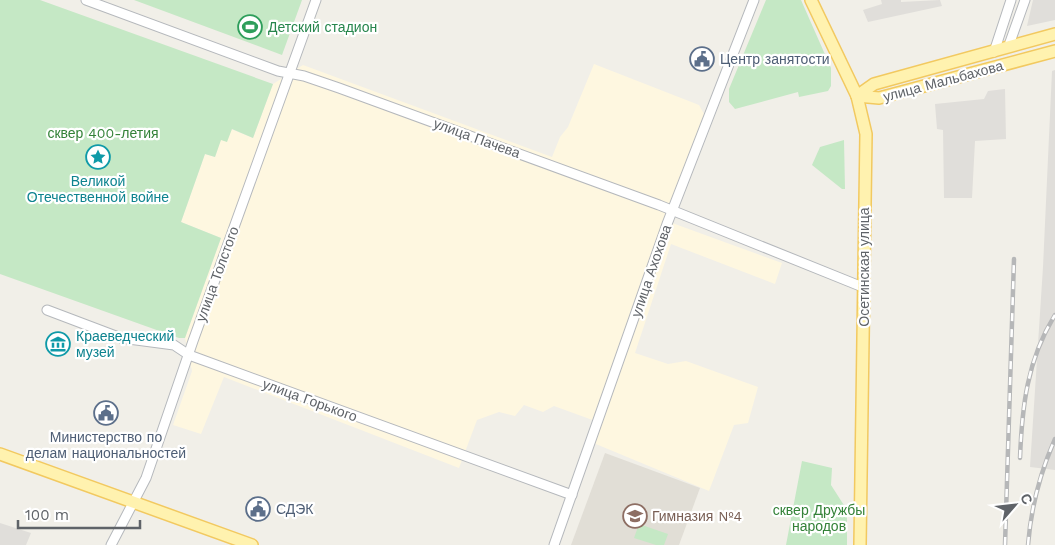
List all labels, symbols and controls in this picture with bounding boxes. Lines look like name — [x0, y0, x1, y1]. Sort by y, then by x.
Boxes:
sports icon: Детский стадион — [237, 14, 263, 40]
place label: Детский стадион — [268, 19, 377, 35]
public building icon: Центр занятости — [689, 46, 715, 72]
place label: Центр занятости — [720, 51, 830, 67]
street label: улица Мальбахова — [881, 57, 1005, 105]
street label: улица Пачева — [432, 115, 523, 161]
park label: сквер 400-летия — [47, 125, 159, 141]
place icon: Великой Отечественной войне — [85, 144, 111, 170]
place label: Великой Отечественной войне — [27, 173, 169, 205]
street label: Осетинская улица — [856, 207, 872, 327]
street label: улица Ахохова — [628, 222, 674, 319]
street label: улица Толстого — [192, 224, 242, 324]
place label: Краеведческий музей — [76, 328, 174, 360]
museum icon: Краеведческий музей — [45, 331, 71, 357]
street label: улица Горького — [261, 375, 360, 425]
public building icon: Министерство по делам национальностей — [93, 400, 119, 426]
place label: Министерство по делам национальностей — [26, 429, 186, 461]
north arrow — [990, 480, 1040, 530]
text: С — [1017, 491, 1036, 507]
public building icon: СДЭК — [245, 496, 271, 522]
scale bar — [18, 498, 140, 530]
place label: СДЭК — [276, 501, 314, 517]
park label: сквер Дружбы народов — [773, 502, 865, 534]
school or university icon: Гимназия №4 — [622, 503, 648, 529]
text: 100 m — [25, 506, 69, 524]
place label: Гимназия №4 — [652, 508, 742, 524]

